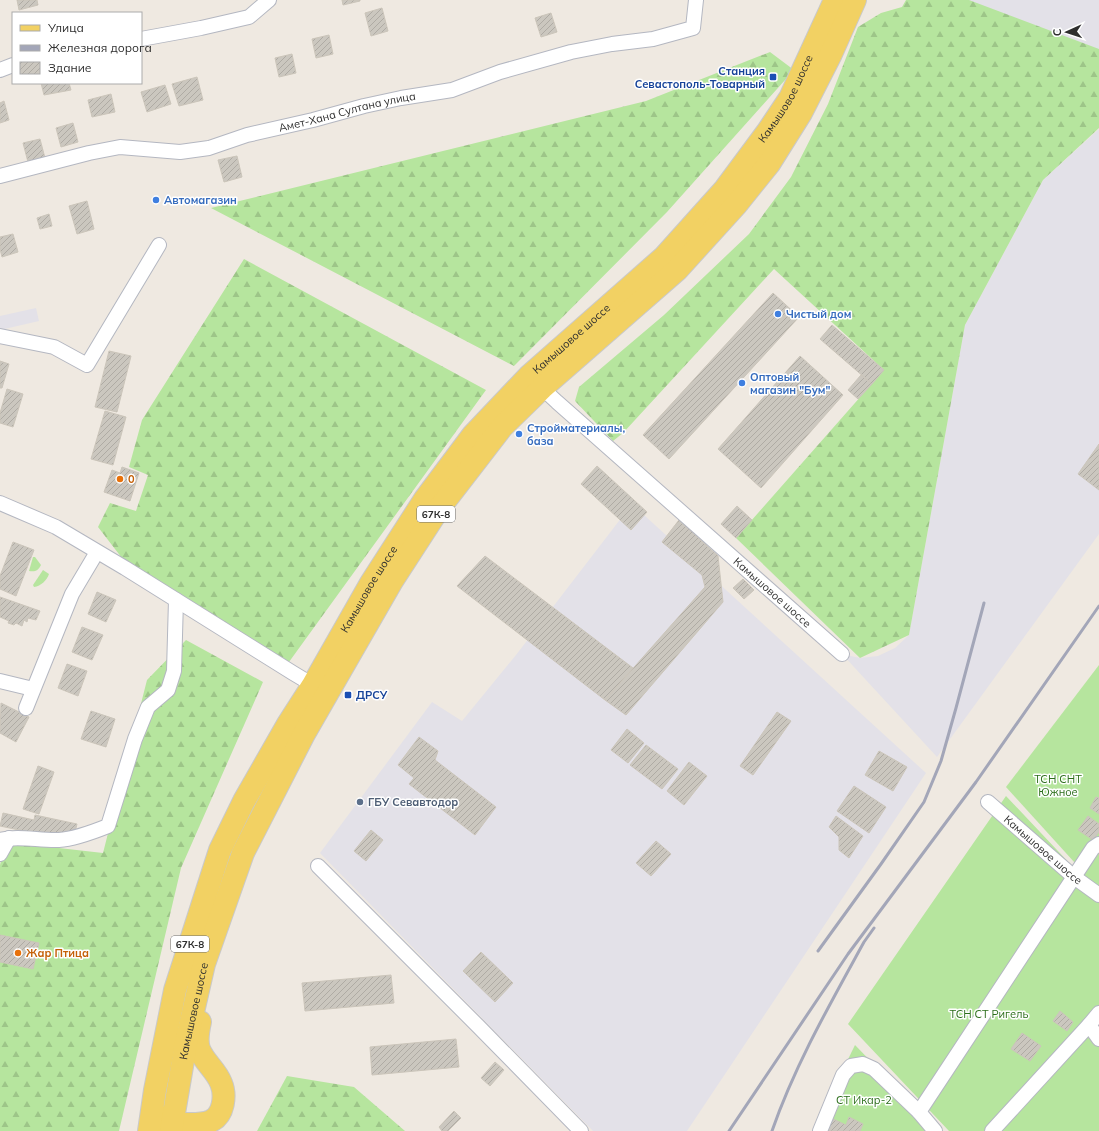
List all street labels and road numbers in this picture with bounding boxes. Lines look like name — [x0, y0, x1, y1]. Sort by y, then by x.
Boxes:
street label: Камышовое шоссе — [755, 53, 816, 145]
street label: Амет-Хана Султана улица — [277, 89, 417, 135]
street label: Камышовое шоссе — [530, 301, 613, 377]
road number: 67К-8 — [417, 506, 455, 522]
street label: Камышовое шоссе — [337, 543, 400, 635]
street label: Камышовое шоссе — [731, 554, 814, 631]
street label: Камышовое шоссе — [1001, 812, 1085, 888]
road number: 67К-8 — [171, 936, 209, 952]
street label: Камышовое шоссе — [176, 961, 211, 1061]

